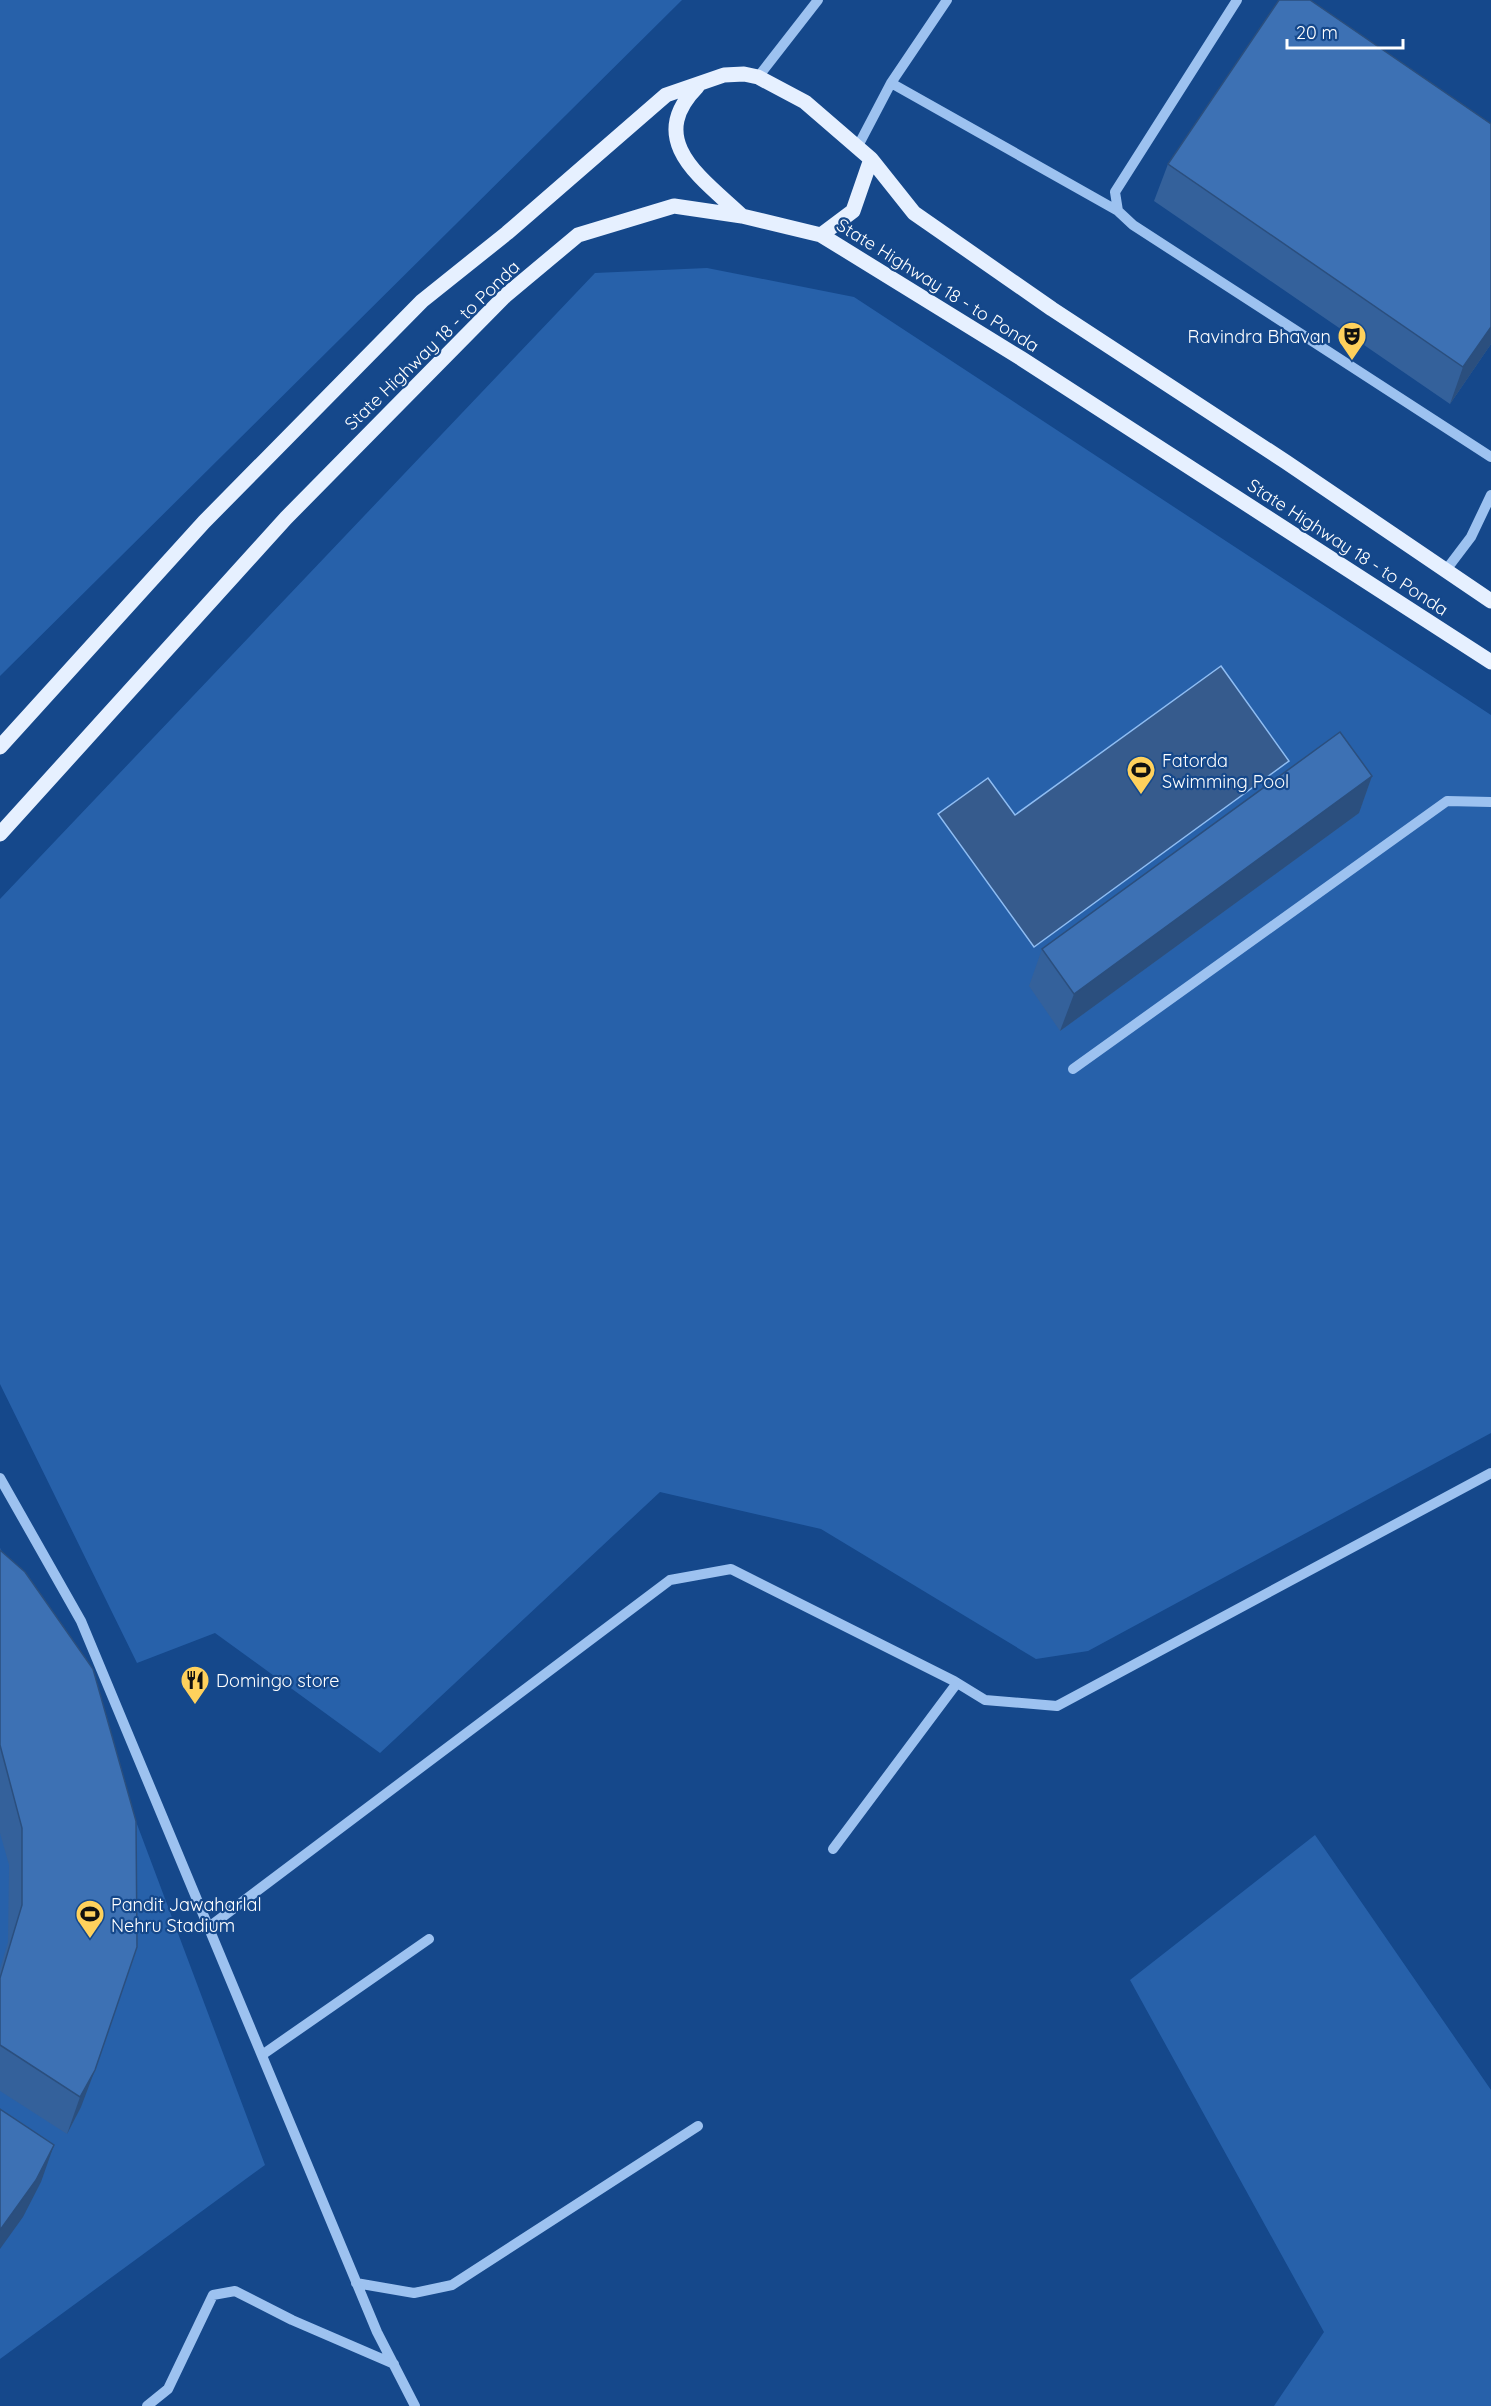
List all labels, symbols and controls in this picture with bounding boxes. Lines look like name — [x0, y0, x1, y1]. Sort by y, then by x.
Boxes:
scale bar — [1287, 12, 1402, 50]
text: 20 m — [1296, 21, 1338, 44]
street label: State Highway 18 - to Ponda — [832, 213, 1044, 357]
street label: State Highway 18 - to Ponda — [340, 255, 524, 435]
theatre icon: Ravindra Bhavan — [1336, 320, 1368, 362]
place label: Ravindra Bhavan — [1188, 325, 1331, 348]
street label: State Highway 18 - to Ponda — [1243, 473, 1453, 621]
place label: Fatorda Swimming Pool — [1162, 749, 1289, 793]
sports icon: Fatorda Swimming Pool — [1125, 754, 1157, 796]
restaurant icon: Domingo store — [179, 1664, 211, 1706]
place label: Domingo store — [216, 1669, 339, 1692]
place label: Pandit Jawaharlal Nehru Stadium — [111, 1893, 262, 1937]
sports icon: Pandit Jawaharlal Nehru Stadium — [74, 1898, 106, 1940]

